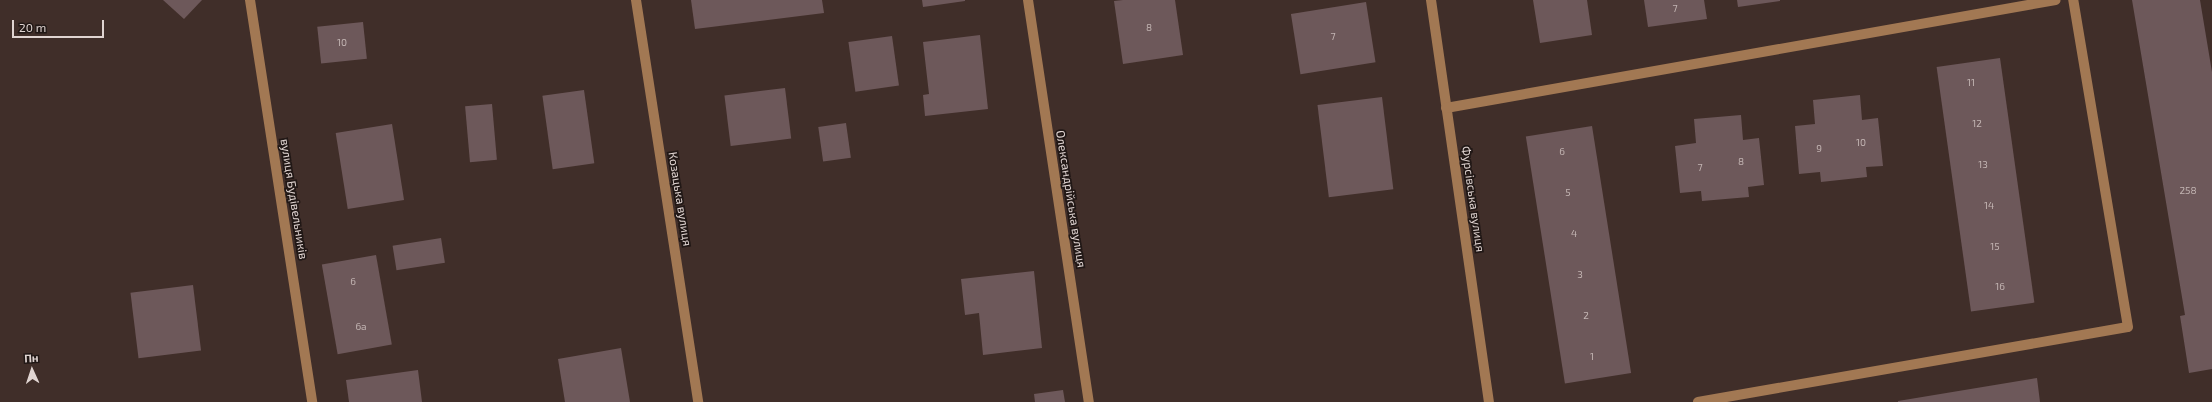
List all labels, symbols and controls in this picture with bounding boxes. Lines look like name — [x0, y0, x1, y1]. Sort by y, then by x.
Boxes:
house number: 7 — [1672, 3, 1678, 15]
scale bar — [14, 12, 106, 38]
text: 20 m — [19, 20, 46, 34]
house number: 8 — [1146, 22, 1152, 34]
house number: 7 — [1330, 31, 1336, 43]
house number: 10 — [337, 37, 347, 49]
house number: 11 — [1967, 77, 1975, 89]
house number: 12 — [1972, 118, 1982, 130]
street label: Олександрійська вулиця — [1053, 129, 1089, 269]
house number: 10 — [1856, 137, 1866, 149]
street label: вулиця Будівельників — [277, 138, 311, 260]
house number: 9 — [1816, 143, 1822, 155]
street label: Фурсівська вулиця — [1458, 145, 1488, 253]
house number: 6 — [1559, 146, 1565, 158]
street label: Козацька вулиця — [665, 151, 695, 247]
house number: 8 — [1738, 156, 1744, 168]
house number: 13 — [1978, 159, 1988, 171]
house number: 7 — [1697, 162, 1703, 174]
house number: 258 — [2179, 185, 2197, 197]
house number: 5 — [1565, 187, 1571, 199]
house number: 14 — [1984, 200, 1994, 212]
house number: 4 — [1571, 228, 1577, 240]
house number: 15 — [1990, 241, 2000, 253]
house number: 3 — [1577, 269, 1583, 281]
house number: 6 — [350, 276, 356, 288]
house number: 16 — [1995, 281, 2005, 293]
house number: 2 — [1583, 310, 1589, 322]
house number: 6а — [355, 321, 367, 333]
north arrow — [12, 350, 52, 390]
text: Пн — [24, 351, 39, 364]
house number: 1 — [1590, 351, 1594, 363]

